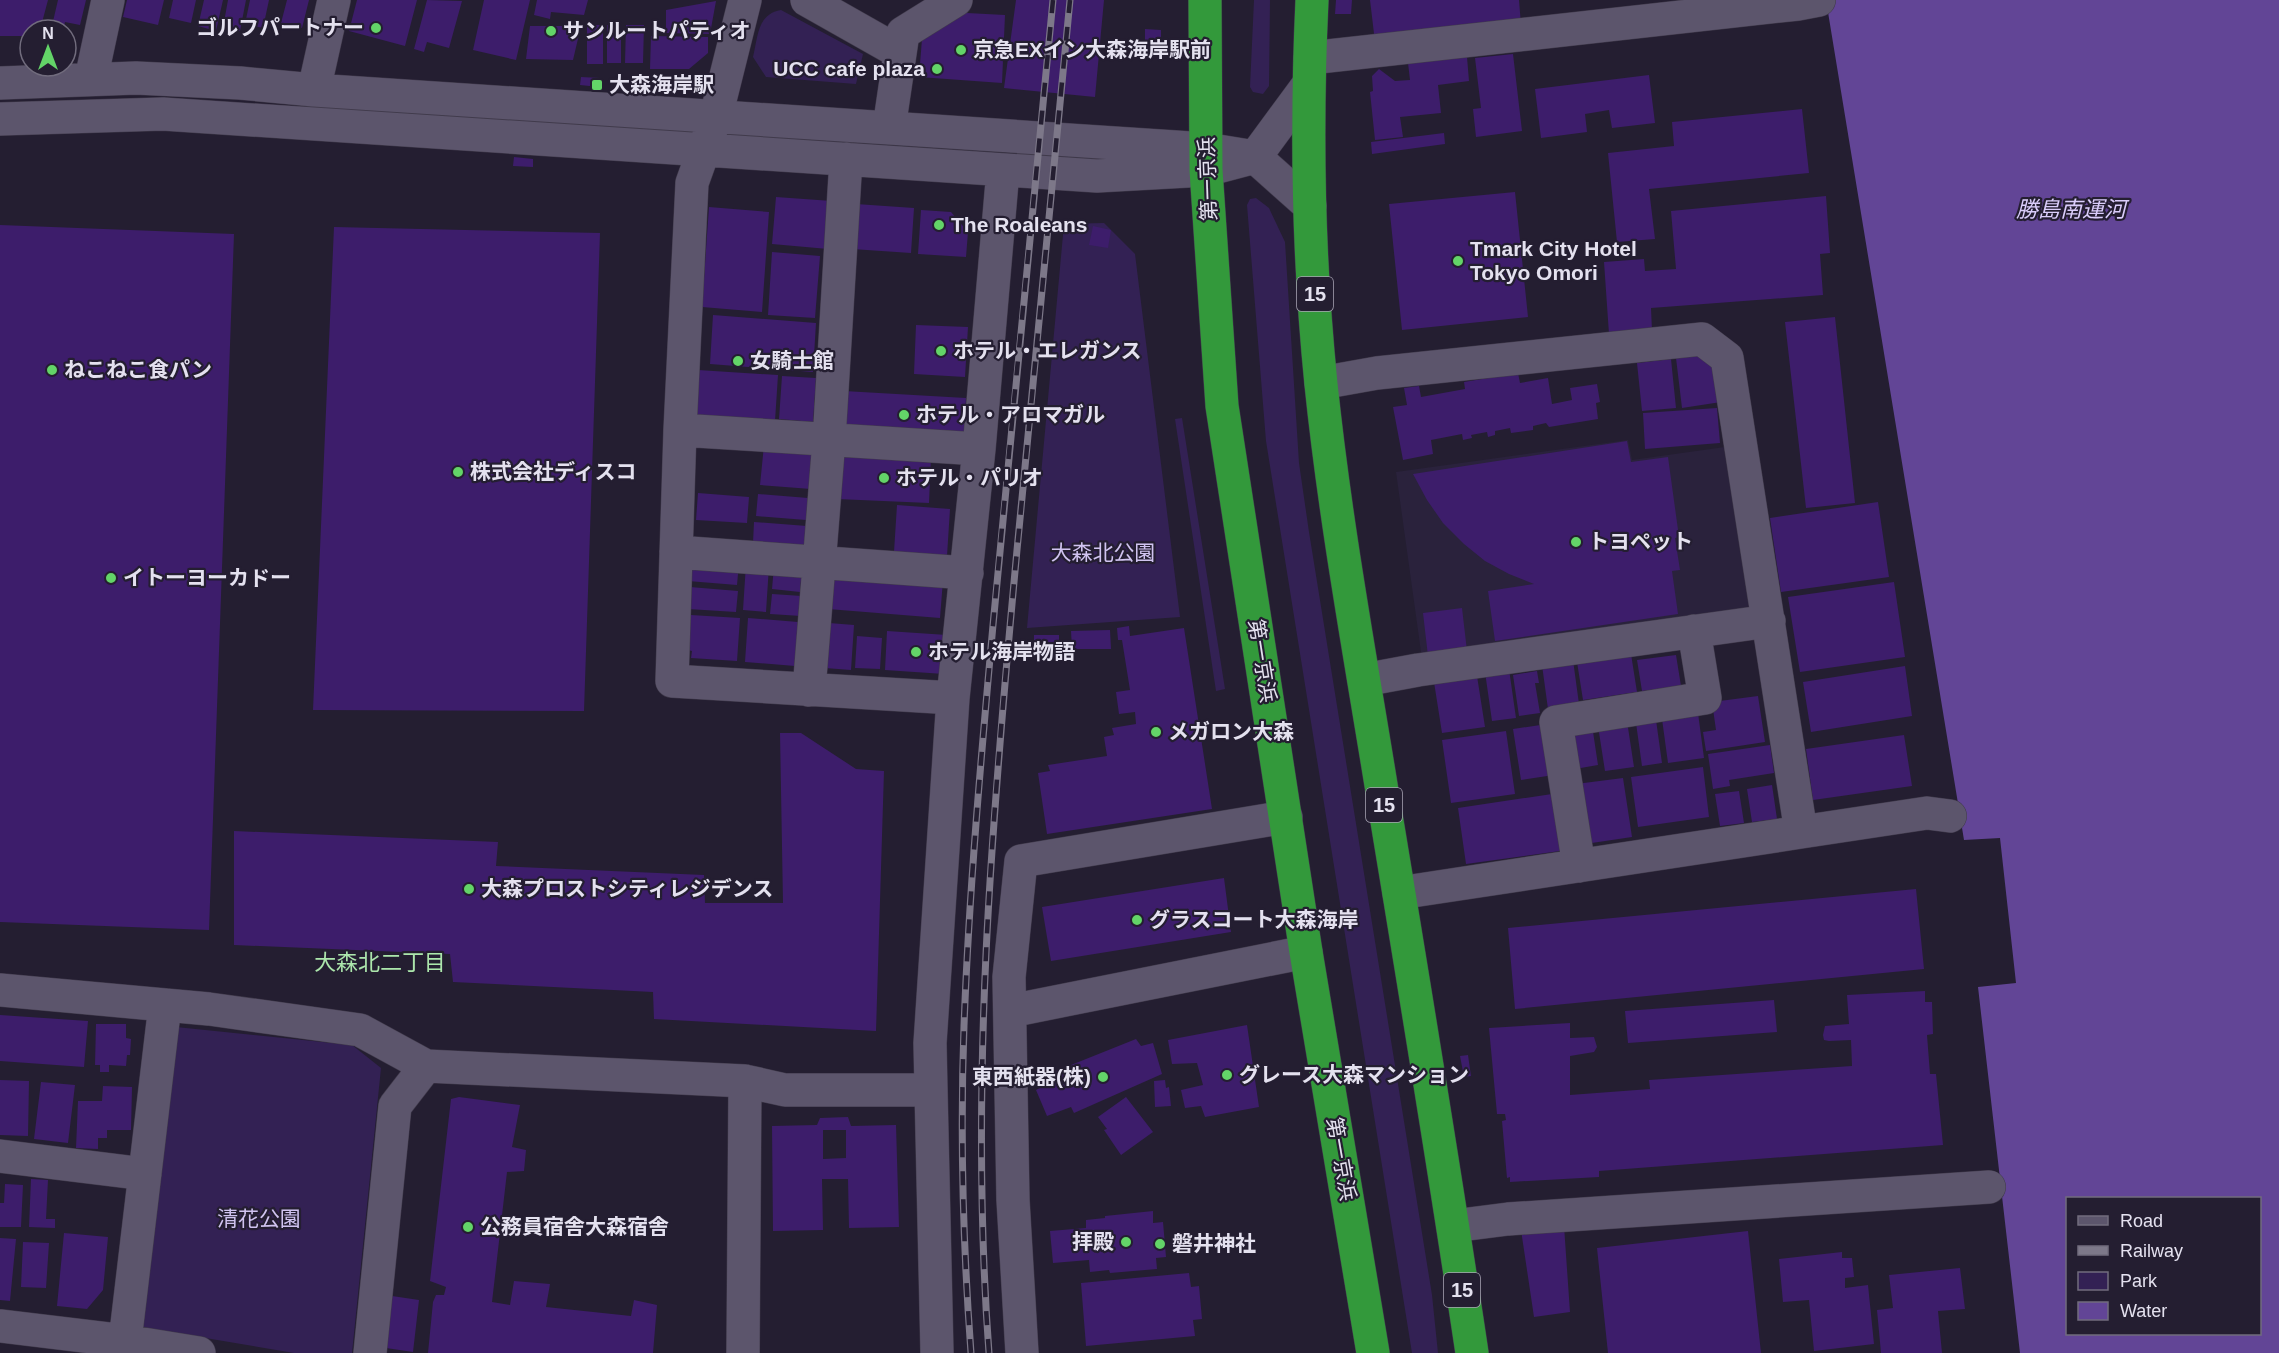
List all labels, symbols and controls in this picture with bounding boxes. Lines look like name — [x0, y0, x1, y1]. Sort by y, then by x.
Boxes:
place label: ゴルフパートナー — [196, 16, 364, 39]
north arrow — [18, 18, 78, 78]
place label: サンルートパティオ — [563, 19, 751, 42]
marker: ゴルフパートナー — [369, 21, 383, 35]
marker: サンルートパティオ — [544, 24, 558, 38]
text: N — [42, 25, 54, 42]
place label: 京急EXイン大森海岸駅前 — [973, 38, 1211, 61]
marker: 京急EXイン大森海岸駅前 — [954, 43, 968, 57]
place label: UCC cafe plaza — [773, 57, 925, 80]
marker: UCC cafe plaza — [930, 62, 944, 76]
place label: 大森海岸駅 — [609, 73, 714, 96]
marker: 大森海岸駅 — [590, 78, 604, 92]
street label: 第一京浜 — [1195, 137, 1220, 221]
water label: 勝島南運河 — [2016, 197, 2130, 222]
place label: The Roaleans — [951, 213, 1088, 236]
marker: The Roaleans — [932, 218, 946, 232]
place label: Tmark City Hotel Tokyo Omori — [1470, 237, 1637, 284]
marker: Tmark City Hotel Tokyo Omori — [1451, 254, 1465, 268]
road number: 15 — [1297, 277, 1333, 311]
place label: ホテル・エレガンス — [953, 339, 1142, 362]
marker: ホテル・エレガンス — [934, 344, 948, 358]
place label: 女騎士館 — [750, 349, 834, 372]
marker: 女騎士館 — [731, 354, 745, 368]
place label: ねこねこ食パン — [64, 358, 212, 381]
marker: ねこねこ食パン — [45, 363, 59, 377]
place label: ホテル・アロマガル — [916, 403, 1105, 426]
marker: ホテル・アロマガル — [897, 408, 911, 422]
place label: 株式会社ディスコ — [470, 460, 637, 483]
marker: 株式会社ディスコ — [451, 465, 465, 479]
place label: ホテル・パリオ — [896, 466, 1043, 489]
marker: ホテル・パリオ — [877, 471, 891, 485]
place label: トヨペット — [1588, 530, 1693, 553]
marker: トヨペット — [1569, 535, 1583, 549]
park label: 大森北公園 — [1051, 541, 1156, 564]
place label: イトーヨーカドー — [123, 566, 291, 589]
marker: イトーヨーカドー — [104, 571, 118, 585]
street label: 第一京浜 — [1245, 618, 1280, 704]
place label: ホテル海岸物語 — [928, 640, 1075, 663]
marker: ホテル海岸物語 — [909, 645, 923, 659]
place label: メガロン大森 — [1168, 720, 1294, 743]
marker: メガロン大森 — [1149, 725, 1163, 739]
road number: 15 — [1366, 788, 1402, 822]
place label: 大森プロストシティレジデンス — [481, 877, 773, 900]
marker: 大森プロストシティレジデンス — [462, 882, 476, 896]
place label: グラスコート大森海岸 — [1149, 908, 1359, 931]
marker: グラスコート大森海岸 — [1130, 913, 1144, 927]
district label: 大森北二丁目 — [314, 950, 446, 975]
place label: グレース大森マンション — [1239, 1063, 1469, 1086]
place label: 東西紙器(株) — [972, 1065, 1091, 1088]
marker: グレース大森マンション — [1220, 1068, 1234, 1082]
marker: 東西紙器(株) — [1096, 1070, 1110, 1084]
street label: 第一京浜 — [1323, 1116, 1360, 1202]
legend — [2066, 1197, 2261, 1335]
park label: 清花公園 — [217, 1207, 301, 1230]
text: Road — [2120, 1211, 2163, 1231]
place label: 公務員宿舎大森宿舎 — [480, 1215, 669, 1238]
marker: 公務員宿舎大森宿舎 — [461, 1220, 475, 1234]
place label: 拝殿 — [1072, 1230, 1114, 1253]
place label: 磐井神社 — [1172, 1232, 1256, 1255]
marker: 拝殿 — [1119, 1235, 1133, 1249]
marker: 磐井神社 — [1153, 1237, 1167, 1251]
text: Railway — [2120, 1241, 2183, 1261]
text: Park — [2120, 1271, 2158, 1291]
road number: 15 — [1444, 1273, 1480, 1307]
text: Water — [2120, 1301, 2167, 1321]

